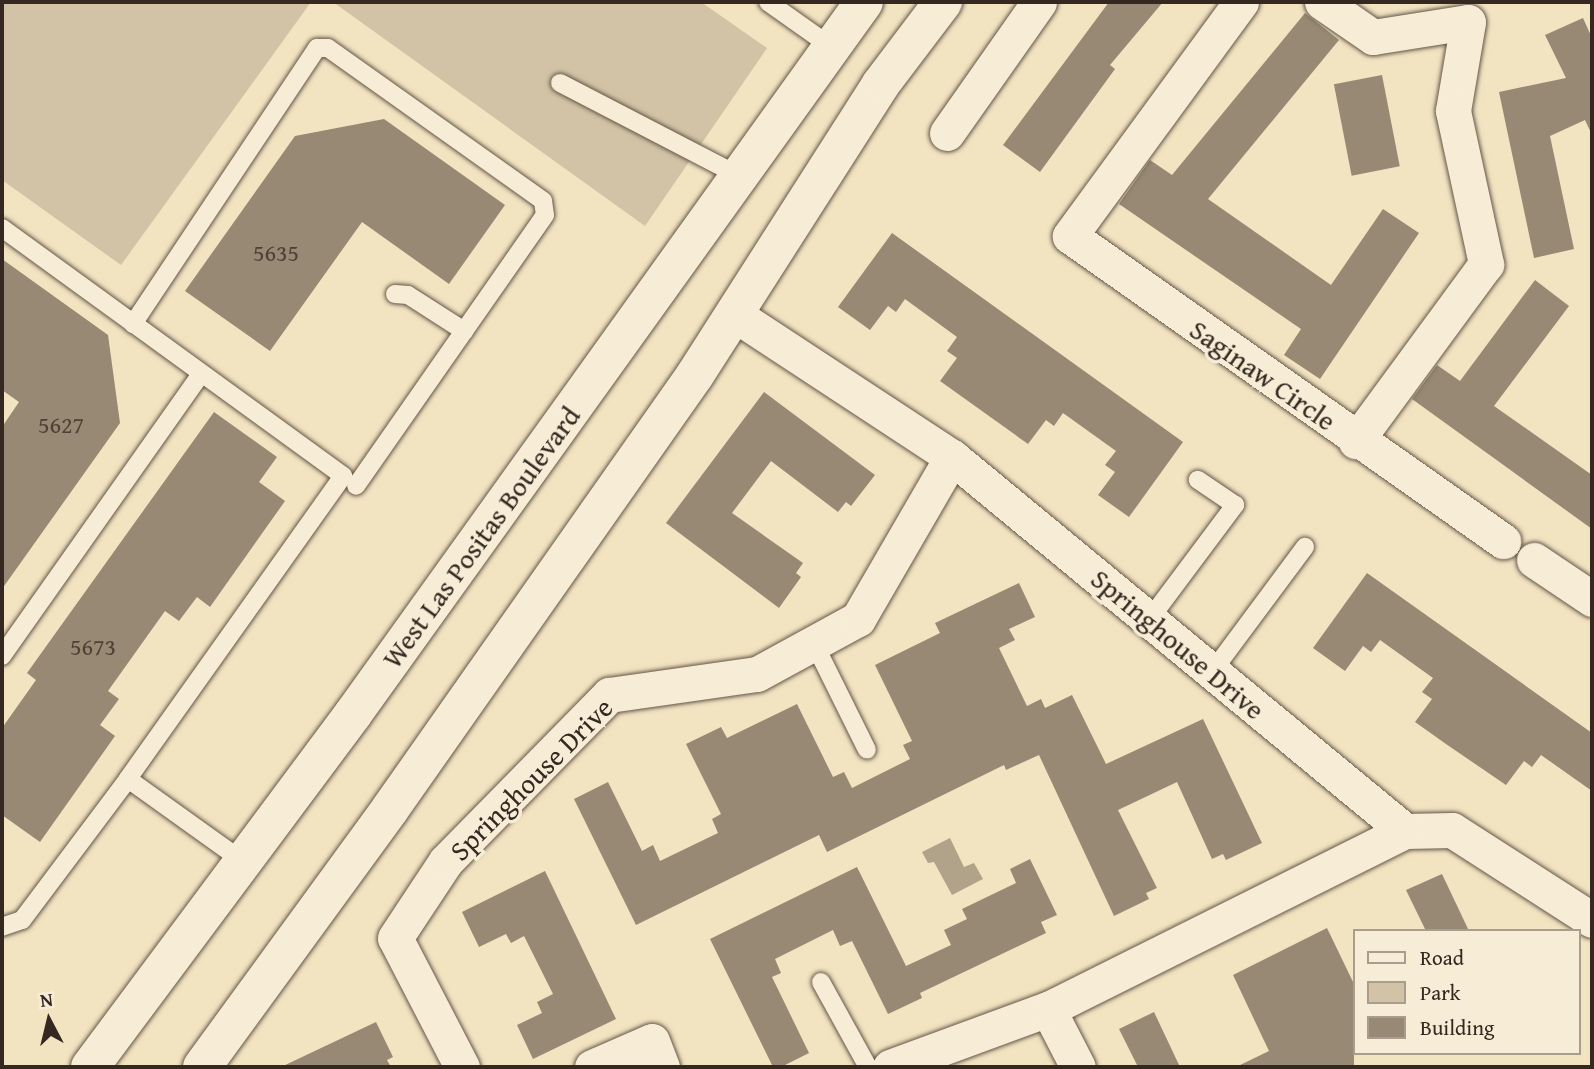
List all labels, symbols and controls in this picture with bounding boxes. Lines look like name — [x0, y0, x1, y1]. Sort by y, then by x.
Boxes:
house number: 5635 — [253, 239, 299, 267]
street label: Saginaw Circle — [1184, 312, 1342, 438]
street label: West Las Positas Boulevard — [375, 400, 587, 674]
house number: 5627 — [38, 411, 84, 439]
street label: Springhouse Drive — [1084, 562, 1272, 726]
house number: 5673 — [70, 633, 116, 661]
street label: Springhouse Drive — [443, 691, 619, 867]
legend — [1352, 929, 1580, 1055]
text: Road — [1420, 942, 1464, 973]
text: Park — [1420, 977, 1461, 1008]
text: N — [38, 984, 54, 1014]
north arrow — [14, 985, 84, 1055]
text: Building — [1420, 1012, 1494, 1043]

